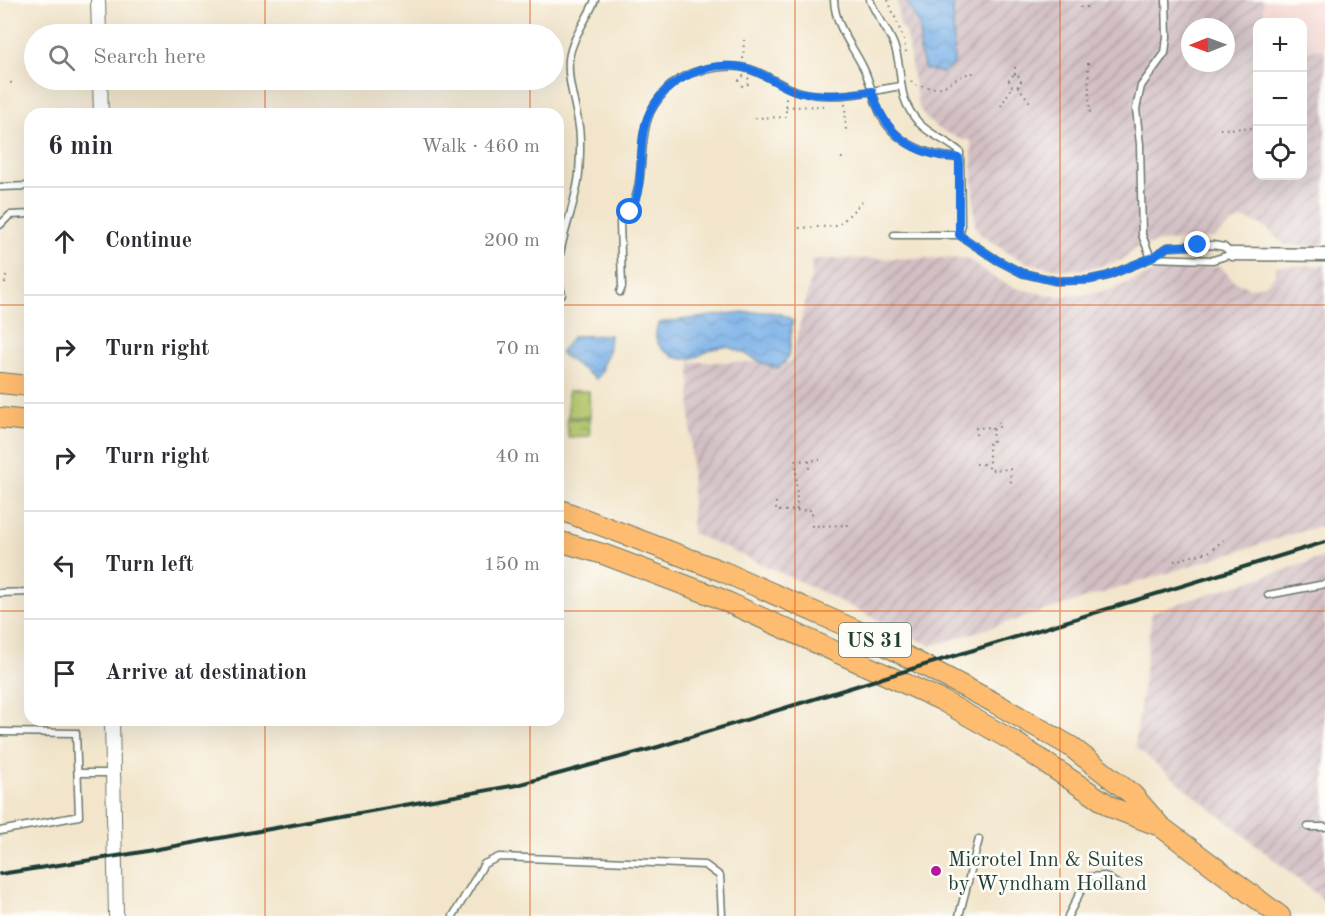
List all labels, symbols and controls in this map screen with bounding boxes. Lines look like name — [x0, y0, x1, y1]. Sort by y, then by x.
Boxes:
north arrow — [1181, 18, 1235, 72]
map controls — [1253, 18, 1307, 180]
button: + — [1253, 18, 1307, 72]
search box — [24, 24, 564, 90]
icon: search — [45, 41, 78, 74]
text: Search here — [93, 46, 206, 68]
button: − — [1253, 72, 1307, 126]
button: locate — [1253, 126, 1307, 180]
text: 6 min — [48, 134, 113, 160]
text: Walk · 460 m — [421, 137, 540, 157]
route start — [616, 198, 642, 224]
icon: ahead — [48, 225, 81, 258]
text: Continue — [105, 230, 192, 252]
text: 200 m — [484, 231, 540, 251]
route end — [1184, 231, 1210, 257]
icon: right — [48, 333, 81, 366]
text: Turn right — [105, 338, 209, 360]
text: 70 m — [495, 339, 540, 359]
icon: right — [48, 441, 81, 474]
text: Turn right — [105, 446, 209, 468]
text: 40 m — [495, 447, 540, 467]
icon: left — [48, 549, 81, 582]
text: Turn left — [105, 554, 194, 576]
text: 150 m — [484, 555, 540, 575]
road number: US 31 — [839, 623, 911, 657]
icon: arrive — [48, 657, 81, 690]
text: Arrive at destination — [105, 662, 307, 684]
place label: Microtel Inn & Suites by Wyndham Holland — [948, 850, 1147, 895]
marker: Microtel Inn & Suites by Wyndham Holland — [929, 864, 943, 878]

